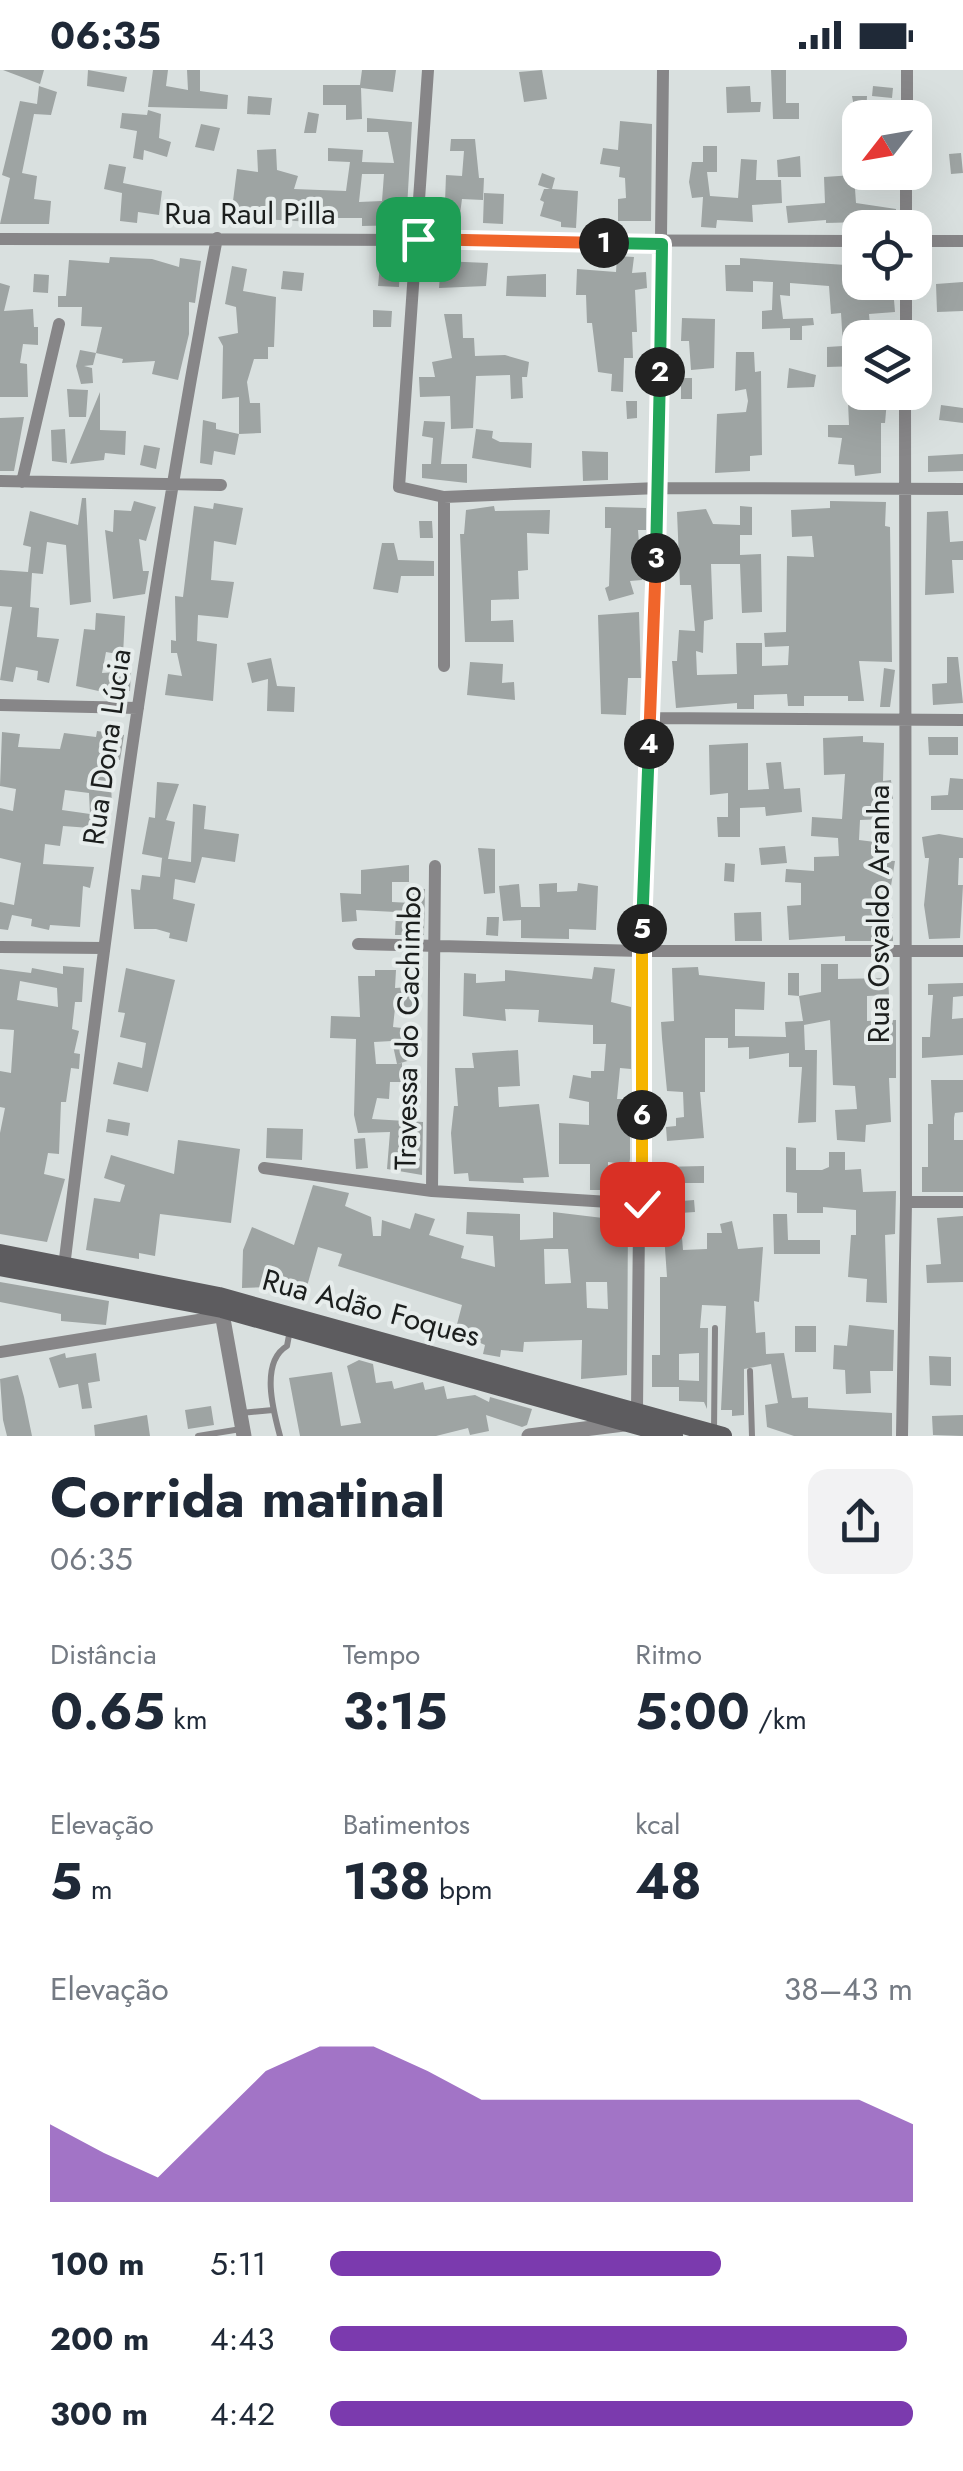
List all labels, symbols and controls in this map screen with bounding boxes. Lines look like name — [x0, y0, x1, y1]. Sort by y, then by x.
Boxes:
text: 06:35 — [50, 8, 161, 63]
north arrow — [842, 100, 932, 190]
map controls — [842, 100, 932, 410]
street label: Rua Raul Pilla — [164, 192, 336, 235]
pin — [376, 197, 461, 282]
button: locate — [842, 210, 932, 300]
icon: arrive — [391, 212, 446, 267]
pin: 1 — [579, 218, 629, 268]
text: 1 — [597, 222, 611, 263]
button: layers — [842, 320, 932, 410]
pin: 2 — [635, 347, 685, 397]
text: 2 — [651, 351, 669, 392]
pin: 3 — [631, 533, 681, 583]
text: 3 — [647, 537, 665, 578]
street label: Rua Dona Lúcia — [71, 646, 142, 848]
pin: 4 — [624, 719, 674, 769]
text: 4 — [639, 723, 659, 764]
street label: Rua Osvaldo Aranha — [857, 784, 900, 1044]
street label: Travessa do Cachimbo — [384, 886, 431, 1170]
pin: 5 — [617, 904, 667, 954]
text: 5 — [633, 908, 651, 949]
pin: 6 — [617, 1090, 667, 1140]
text: 6 — [633, 1094, 651, 1135]
pin — [600, 1162, 685, 1247]
icon: check — [615, 1177, 670, 1232]
street label: Rua Adão Foques — [258, 1258, 485, 1357]
text: Corrida matinal — [50, 1458, 445, 1538]
button: share — [808, 1469, 913, 1574]
text: 06:35 — [50, 1536, 133, 1582]
text: Distância — [50, 1634, 157, 1675]
text: Tempo — [343, 1634, 420, 1675]
text: Ritmo — [635, 1634, 702, 1675]
text: 0.65 — [50, 1675, 165, 1748]
text: 3:15 — [343, 1675, 448, 1748]
text: 5:00 — [635, 1675, 750, 1748]
text: km — [165, 1699, 207, 1740]
text: /km — [750, 1699, 807, 1740]
text: Elevação — [50, 1804, 154, 1845]
text: Batimentos — [343, 1804, 470, 1845]
text: kcal — [635, 1804, 681, 1845]
text: 5 — [50, 1845, 82, 1918]
text: 138 — [343, 1845, 431, 1918]
text: 48 — [635, 1845, 702, 1918]
text: m — [82, 1869, 113, 1910]
text: bpm — [431, 1869, 493, 1910]
text: Elevação — [50, 1966, 169, 2012]
text: 38–43 m — [784, 1966, 913, 2012]
text: 100 m — [50, 2241, 145, 2287]
text: 5:11 — [210, 2241, 266, 2287]
text: 200 m — [50, 2316, 149, 2362]
text: 4:43 — [210, 2316, 274, 2362]
text: 300 m — [50, 2391, 148, 2437]
text: 4:42 — [210, 2391, 275, 2437]

